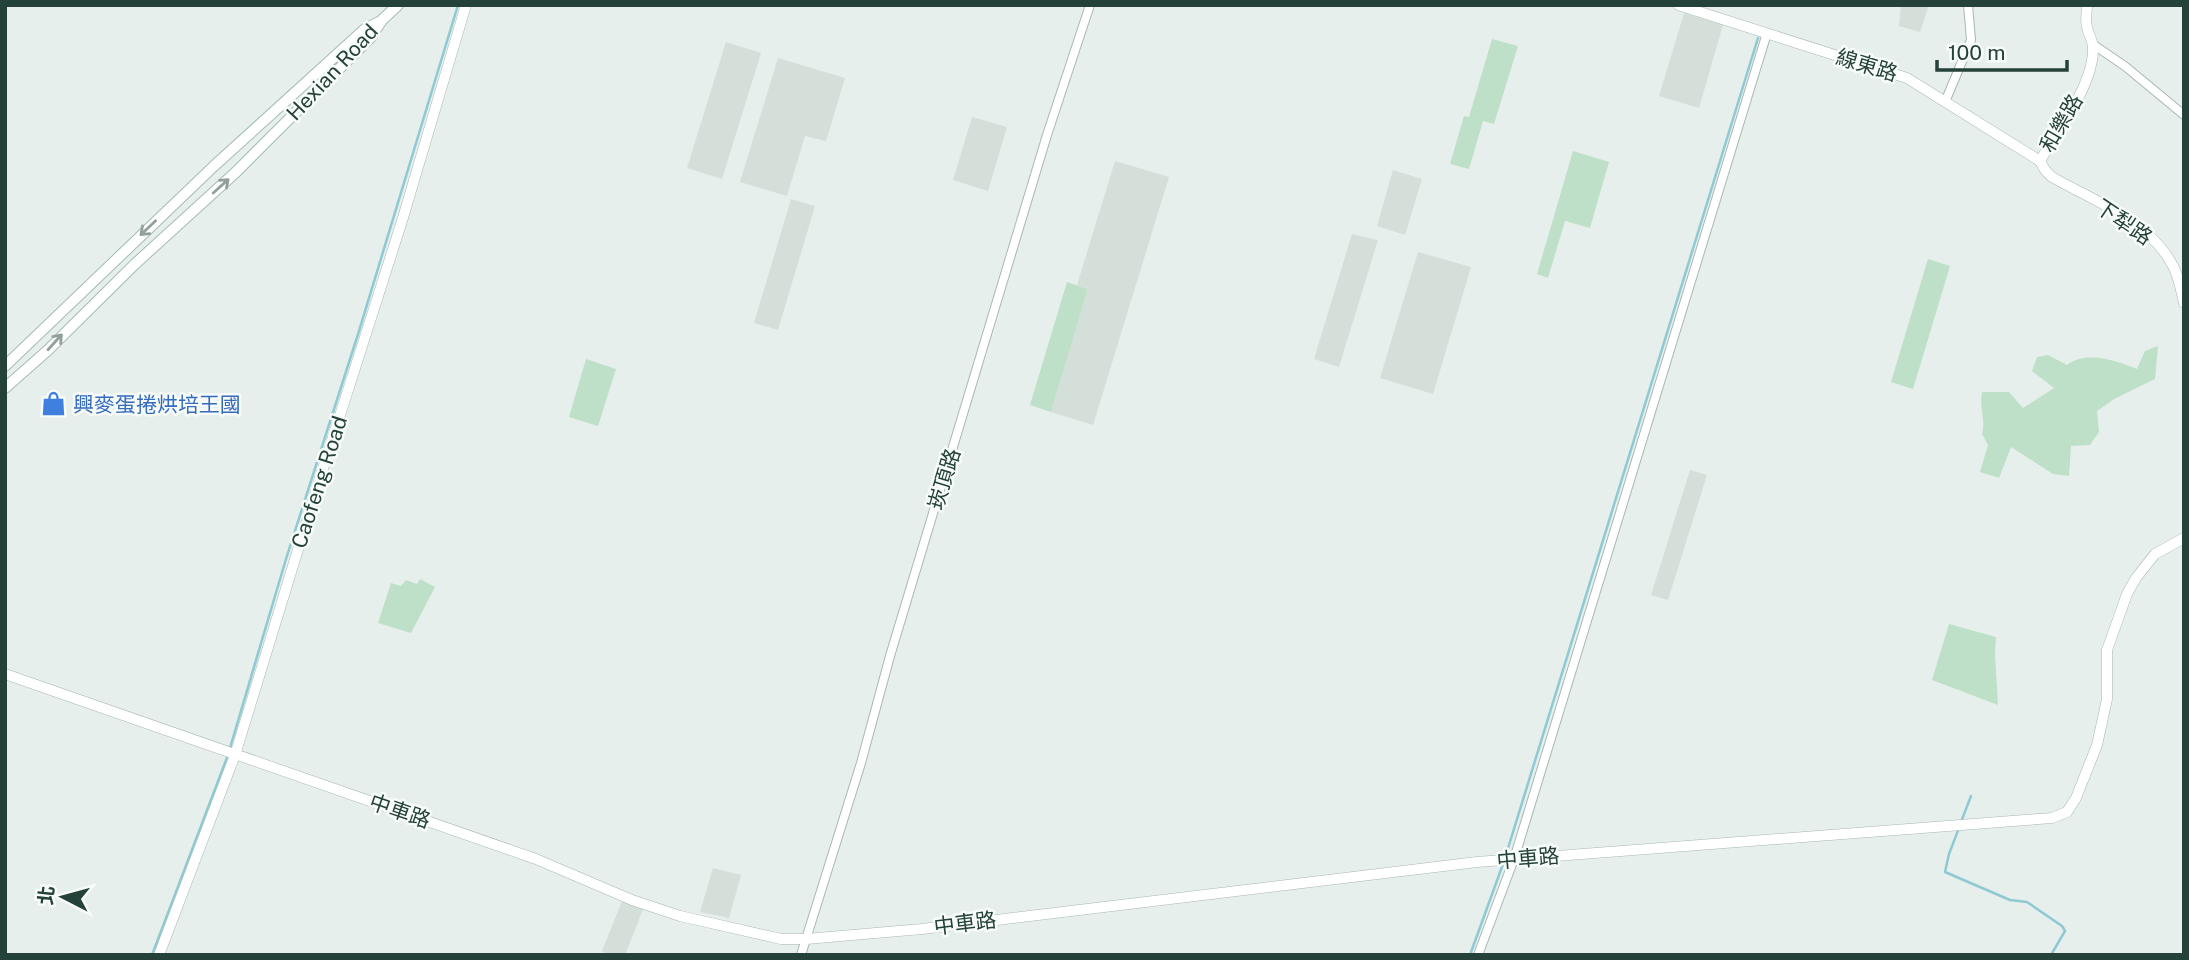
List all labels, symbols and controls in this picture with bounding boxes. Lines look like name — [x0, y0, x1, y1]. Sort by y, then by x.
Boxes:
street label: Hexian Road — [281, 19, 383, 125]
scale bar — [1937, 28, 2066, 72]
text: 100 m — [1948, 40, 2005, 65]
street label: 線東路 — [1833, 44, 1901, 86]
street label: 和樂路 — [2034, 89, 2088, 157]
one-way arrow — [212, 177, 229, 194]
street label: 下犁路 — [2091, 194, 2157, 250]
one-way arrow — [140, 220, 157, 237]
one-way arrow — [47, 333, 63, 351]
shop icon: 興麥蛋捲烘培王國 — [39, 390, 67, 418]
place label: 興麥蛋捲烘培王國 — [73, 392, 241, 417]
street label: Caofeng Road — [286, 413, 352, 551]
street label: 崁頂路 — [923, 445, 965, 513]
street label: 中車路 — [366, 789, 434, 833]
street label: 中車路 — [1496, 843, 1560, 873]
north arrow — [28, 862, 98, 932]
text: 北 — [34, 885, 58, 906]
street label: 中車路 — [932, 907, 998, 939]

